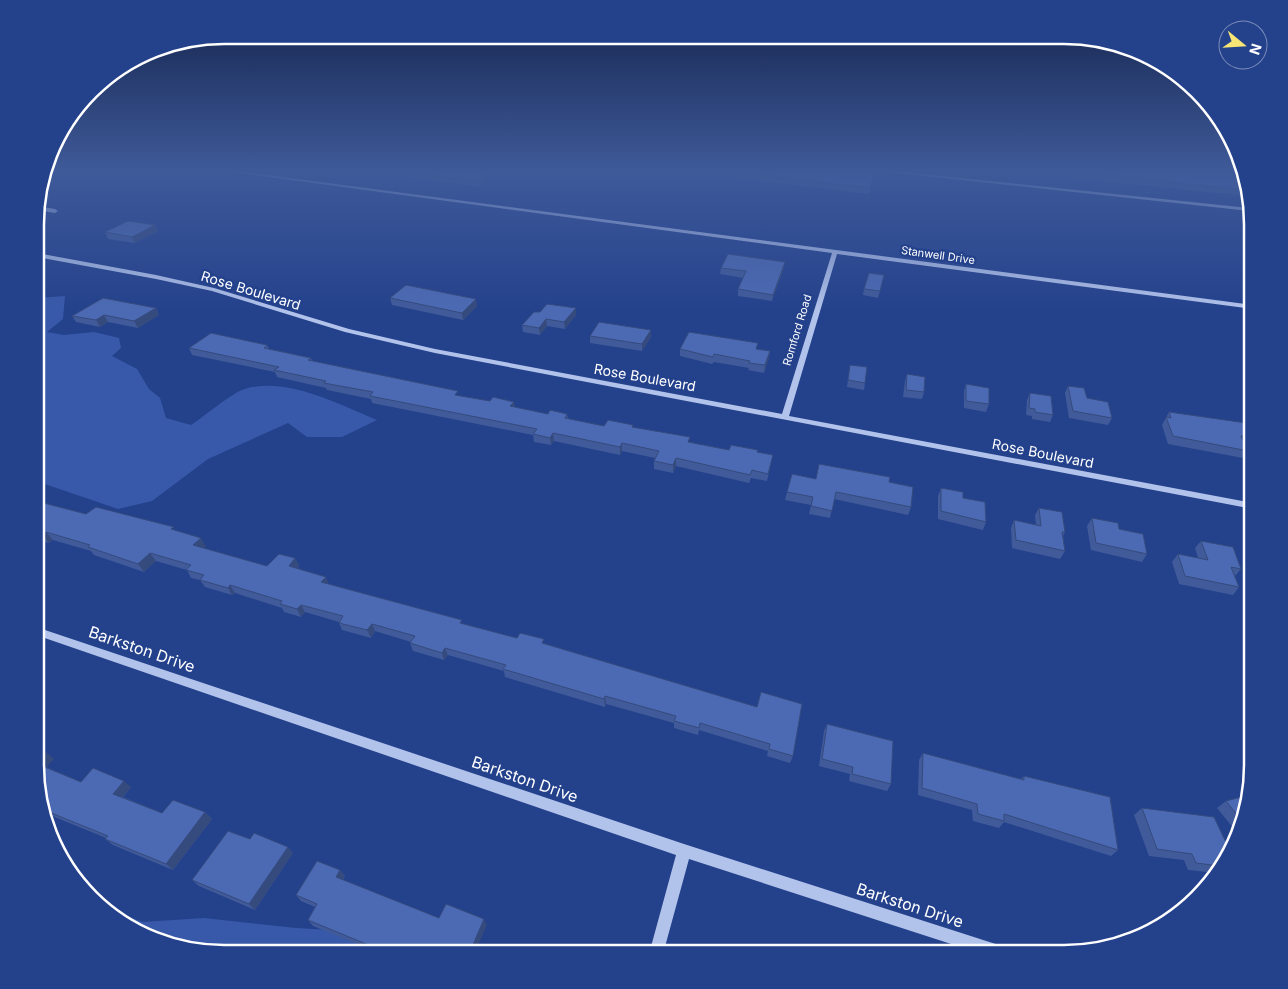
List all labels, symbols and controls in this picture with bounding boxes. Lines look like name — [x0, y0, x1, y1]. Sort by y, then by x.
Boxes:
north arrow — [1218, 20, 1268, 70]
text: N — [1246, 41, 1266, 57]
street label: Stanwell Drive — [900, 243, 976, 267]
street label: Rose Boulevard — [199, 267, 303, 313]
street label: Romford Road — [780, 293, 814, 367]
street label: Rose Boulevard — [593, 360, 697, 394]
street label: Rose Boulevard — [991, 435, 1095, 471]
street label: Barkston Drive — [86, 621, 198, 677]
street label: Barkston Drive — [469, 751, 581, 807]
street label: Barkston Drive — [854, 878, 966, 932]

